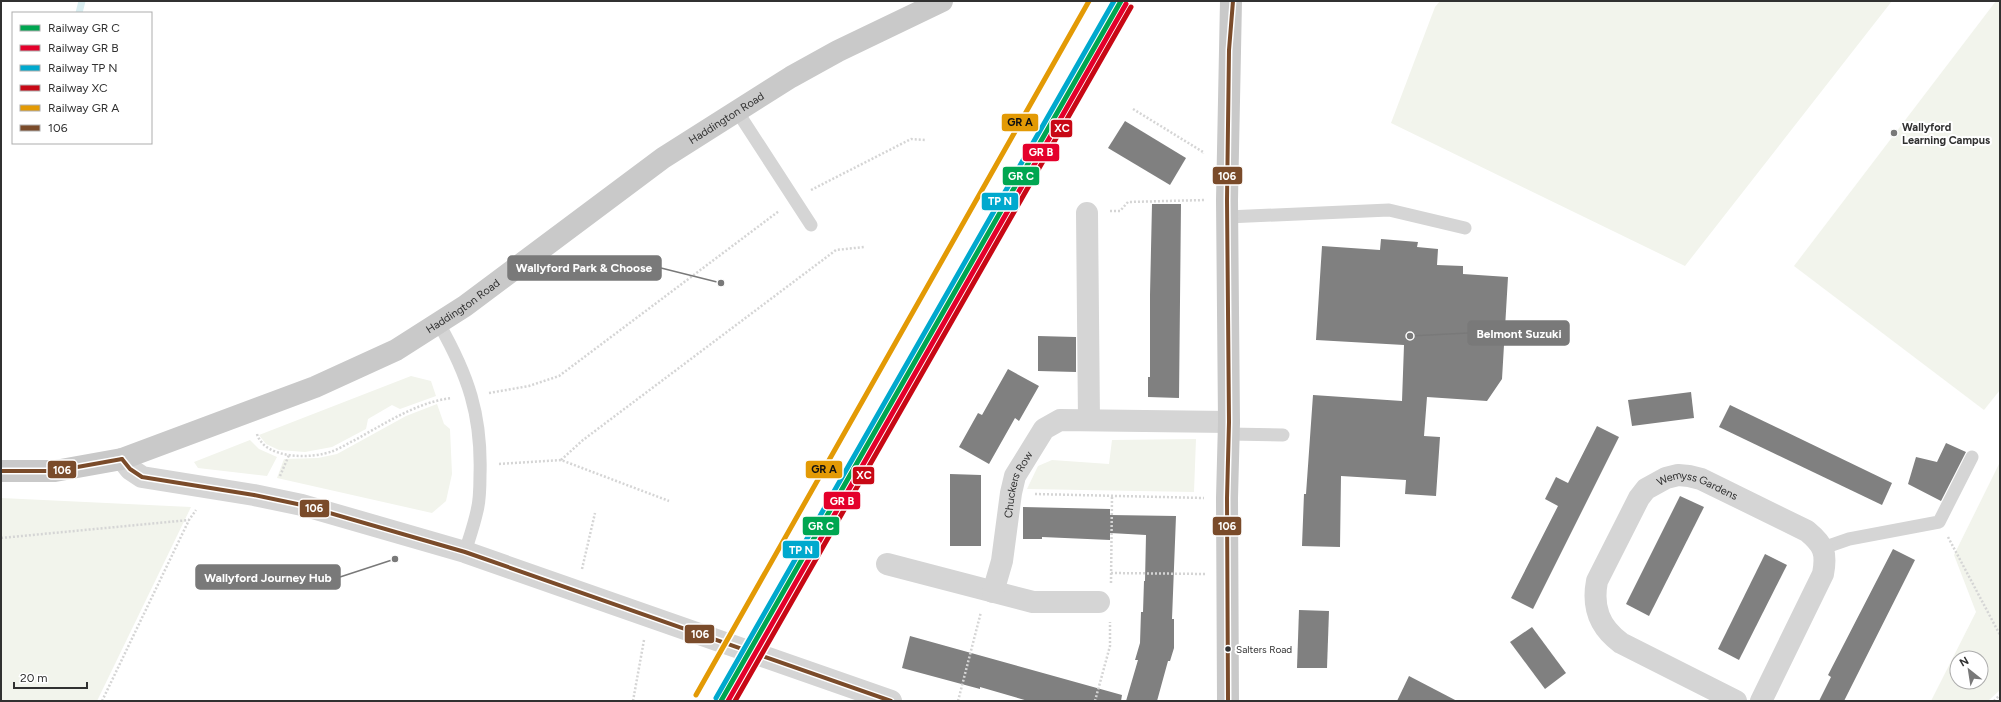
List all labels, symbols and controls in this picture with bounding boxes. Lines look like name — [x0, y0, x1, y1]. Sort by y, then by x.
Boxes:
legend — [12, 12, 152, 144]
text: Railway GR C — [48, 21, 120, 35]
text: Railway GR B — [48, 41, 119, 55]
text: Railway TP N — [48, 61, 117, 75]
text: Railway XC — [48, 81, 108, 95]
street label: Haddington Road — [686, 90, 767, 147]
text: Railway GR A — [48, 101, 119, 115]
line badge: GR A — [1001, 113, 1039, 132]
text: GR A — [1007, 116, 1033, 129]
line badge: XC — [1050, 119, 1073, 138]
text: 106 — [48, 121, 68, 135]
place label: Wallyford Learning Campus — [1902, 121, 1990, 147]
text: XC — [1054, 122, 1070, 135]
marker: Wallyford Learning Campus — [1889, 128, 1899, 138]
line badge: GR B — [1022, 143, 1060, 162]
text: GR B — [1029, 146, 1054, 159]
line badge: GR C — [1002, 166, 1040, 186]
line badge: 106 — [1212, 166, 1243, 185]
text: GR C — [1008, 170, 1034, 183]
text: 106 — [1218, 170, 1237, 183]
line badge: TP N — [981, 192, 1019, 211]
text: TP N — [988, 195, 1012, 208]
callout: Wallyford Park & Choose — [508, 256, 661, 280]
text: Wallyford Park & Choose — [516, 261, 653, 275]
street label: Haddington Road — [424, 276, 502, 336]
callout: Belmont Suzuki — [1468, 321, 1569, 345]
text: Belmont Suzuki — [1476, 327, 1562, 341]
street label: Chuckers Row — [1002, 449, 1036, 519]
line badge: 106 — [47, 460, 77, 479]
line badge: GR A — [805, 460, 843, 479]
text: GR A — [811, 463, 837, 476]
text: 106 — [53, 464, 72, 477]
line badge: XC — [852, 466, 875, 485]
street label: Wemyss Gardens — [1655, 468, 1740, 503]
text: XC — [856, 469, 872, 482]
line badge: GR B — [823, 491, 861, 510]
text: GR B — [830, 495, 855, 508]
line badge: 106 — [299, 499, 330, 518]
text: 106 — [305, 502, 324, 515]
line badge: GR C — [802, 516, 840, 536]
line badge: 106 — [1212, 516, 1242, 536]
text: GR C — [808, 520, 834, 533]
text: 106 — [1218, 520, 1237, 533]
line badge: TP N — [782, 540, 820, 559]
text: TP N — [789, 544, 813, 557]
callout: Wallyford Journey Hub — [196, 565, 340, 589]
text: Wallyford Journey Hub — [204, 571, 332, 585]
line badge: 106 — [684, 624, 715, 644]
text: 106 — [691, 628, 710, 641]
place label: Salters Road — [1236, 643, 1292, 656]
marker: Salters Road — [1223, 644, 1233, 654]
north arrow — [1949, 650, 1989, 690]
text: N — [1957, 654, 1971, 670]
scale bar — [14, 664, 87, 690]
text: 20 m — [20, 671, 48, 685]

